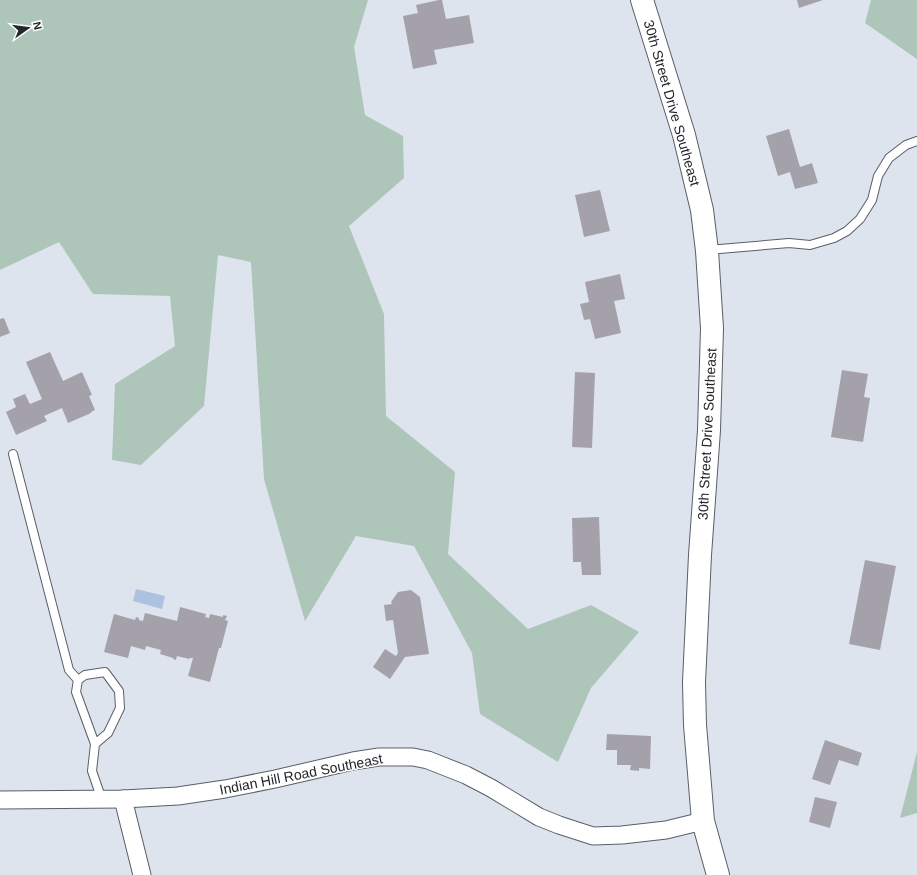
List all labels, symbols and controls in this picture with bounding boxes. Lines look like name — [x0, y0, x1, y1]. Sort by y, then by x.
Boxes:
north arrow — [8, 8, 48, 48]
street label: 30th Street Drive Southeast — [641, 18, 703, 188]
text: N — [31, 20, 44, 31]
street label: 30th Street Drive Southeast — [695, 348, 719, 520]
street label: Indian Hill Road Southeast — [218, 750, 384, 798]

